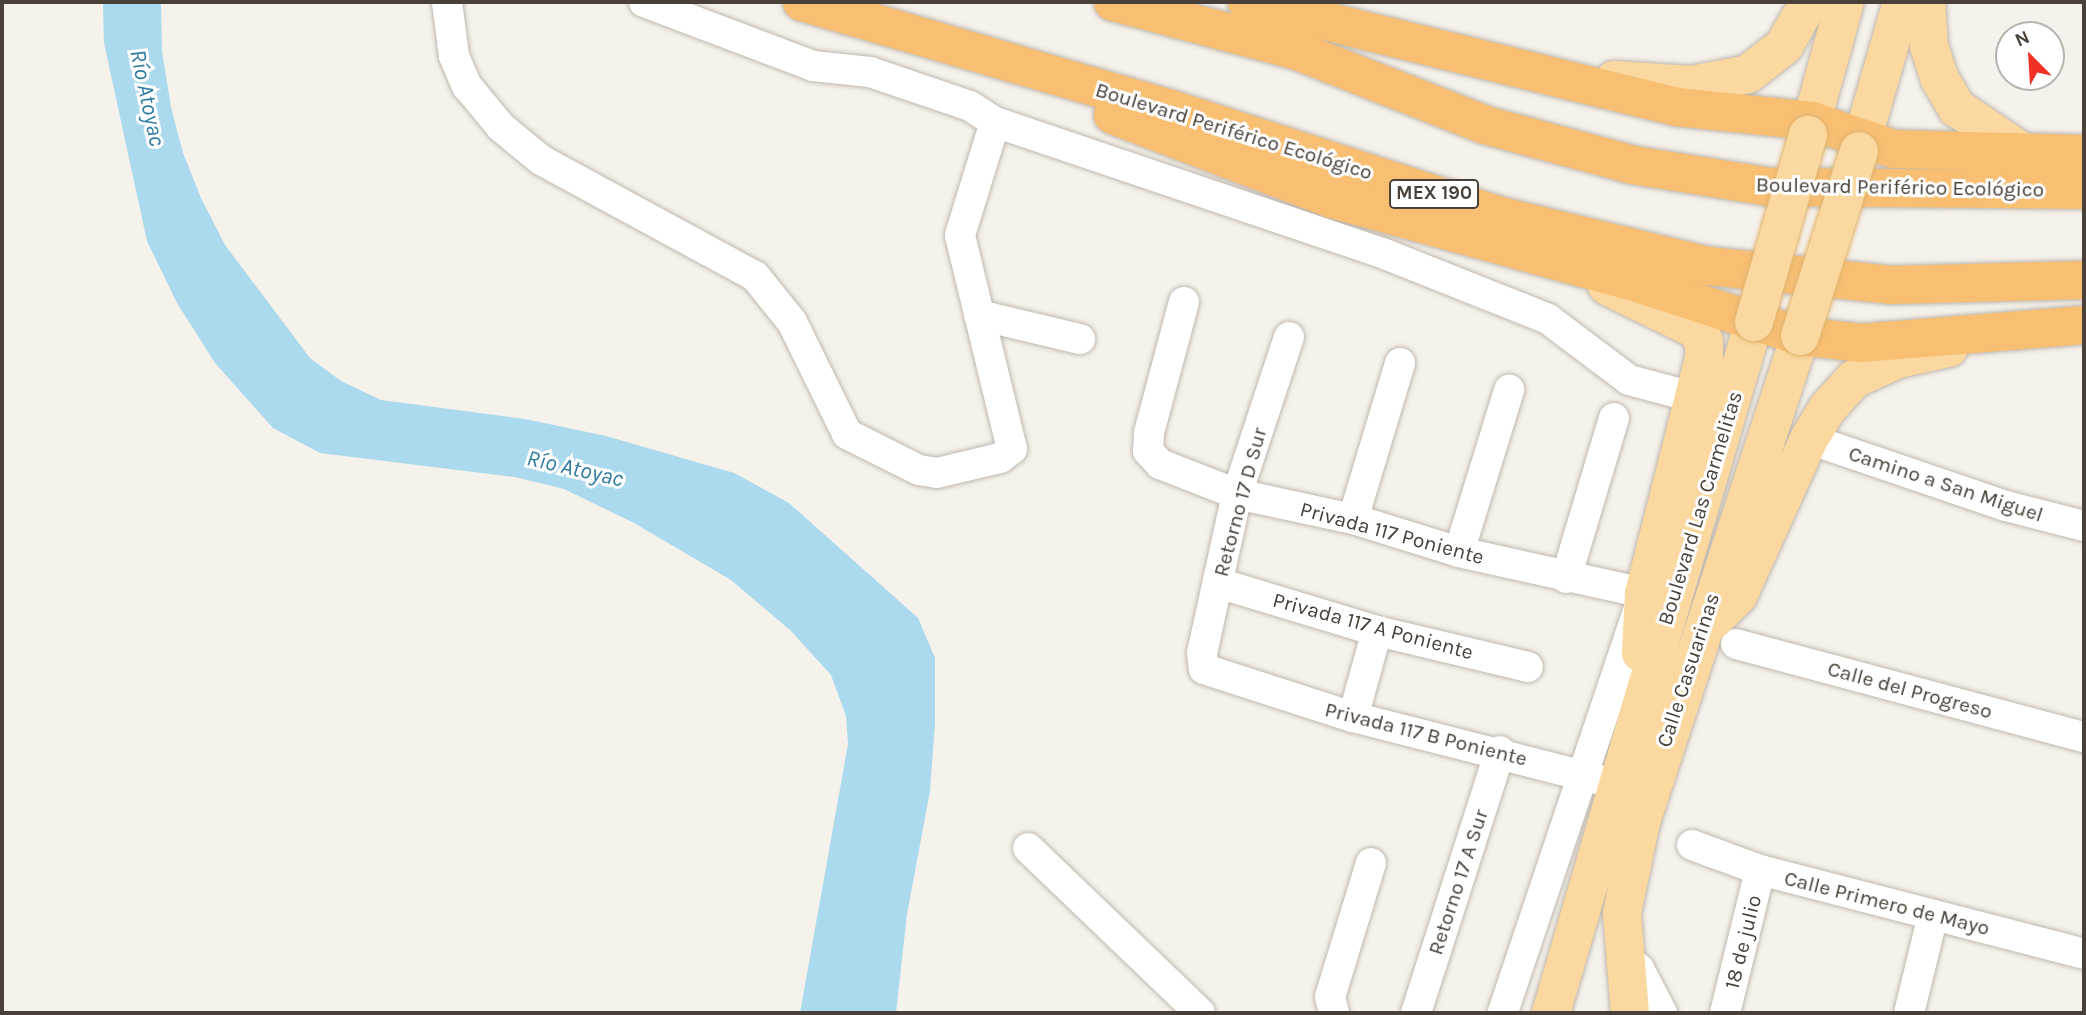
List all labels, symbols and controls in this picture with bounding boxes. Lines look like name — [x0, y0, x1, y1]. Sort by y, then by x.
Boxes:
north arrow — [1995, 21, 2065, 91]
text: N — [2012, 26, 2033, 51]
water label: Río Atoyac — [123, 47, 171, 149]
street label: Boulevard Periférico Ecológico — [1092, 77, 1376, 185]
street label: Boulevard Periférico Ecológico — [1756, 172, 2044, 202]
road number: MEX 190 — [1388, 178, 1480, 210]
street label: Boulevard Las Carmelitas — [1652, 388, 1748, 628]
street label: Retorno 17 D Sur — [1208, 425, 1272, 579]
street label: Camino a San Miguel — [1845, 441, 2047, 527]
water label: Río Atoyac — [524, 444, 626, 494]
street label: Privada 117 Poniente — [1297, 496, 1487, 570]
street label: Privada 117 A Poniente — [1270, 587, 1476, 665]
street label: Calle Casuarinas — [1651, 590, 1725, 750]
street label: Calle del Progreso — [1825, 656, 1995, 724]
street label: Privada 117 B Poniente — [1322, 697, 1530, 771]
street label: Retorno 17 A Sur — [1423, 806, 1493, 958]
street label: Calle Primero de Mayo — [1782, 865, 1992, 941]
street label: 18 de julio — [1719, 892, 1767, 992]

